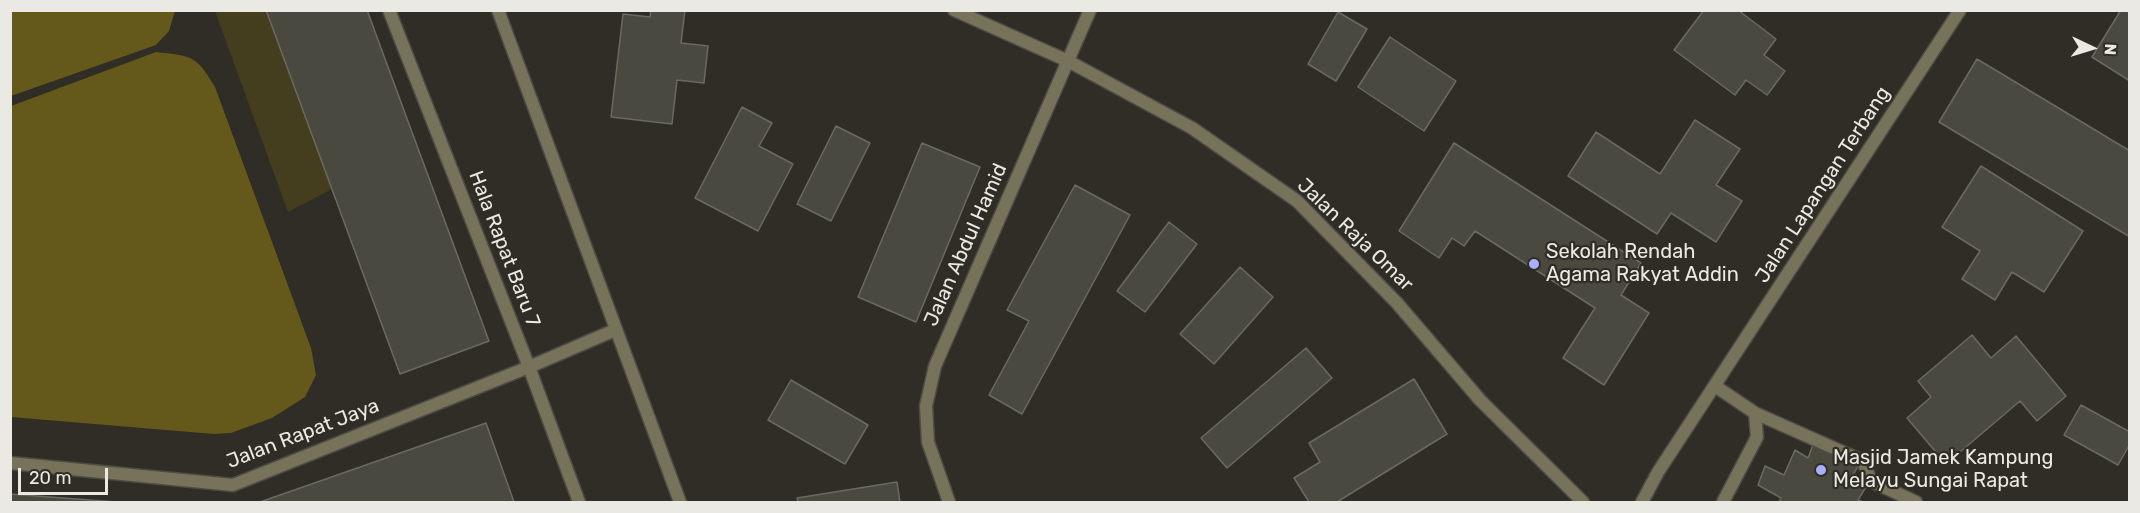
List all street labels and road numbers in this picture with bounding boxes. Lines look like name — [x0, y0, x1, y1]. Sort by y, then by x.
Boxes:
street label: Jalan Lapangan Terbang — [1750, 82, 1896, 288]
street label: Jalan Abdul Hamid — [919, 160, 1013, 330]
street label: Hala Rapat Baru 7 — [463, 168, 545, 330]
street label: Jalan Raja Omar — [1292, 174, 1418, 296]
street label: Jalan Rapat Jaya — [223, 394, 383, 474]

